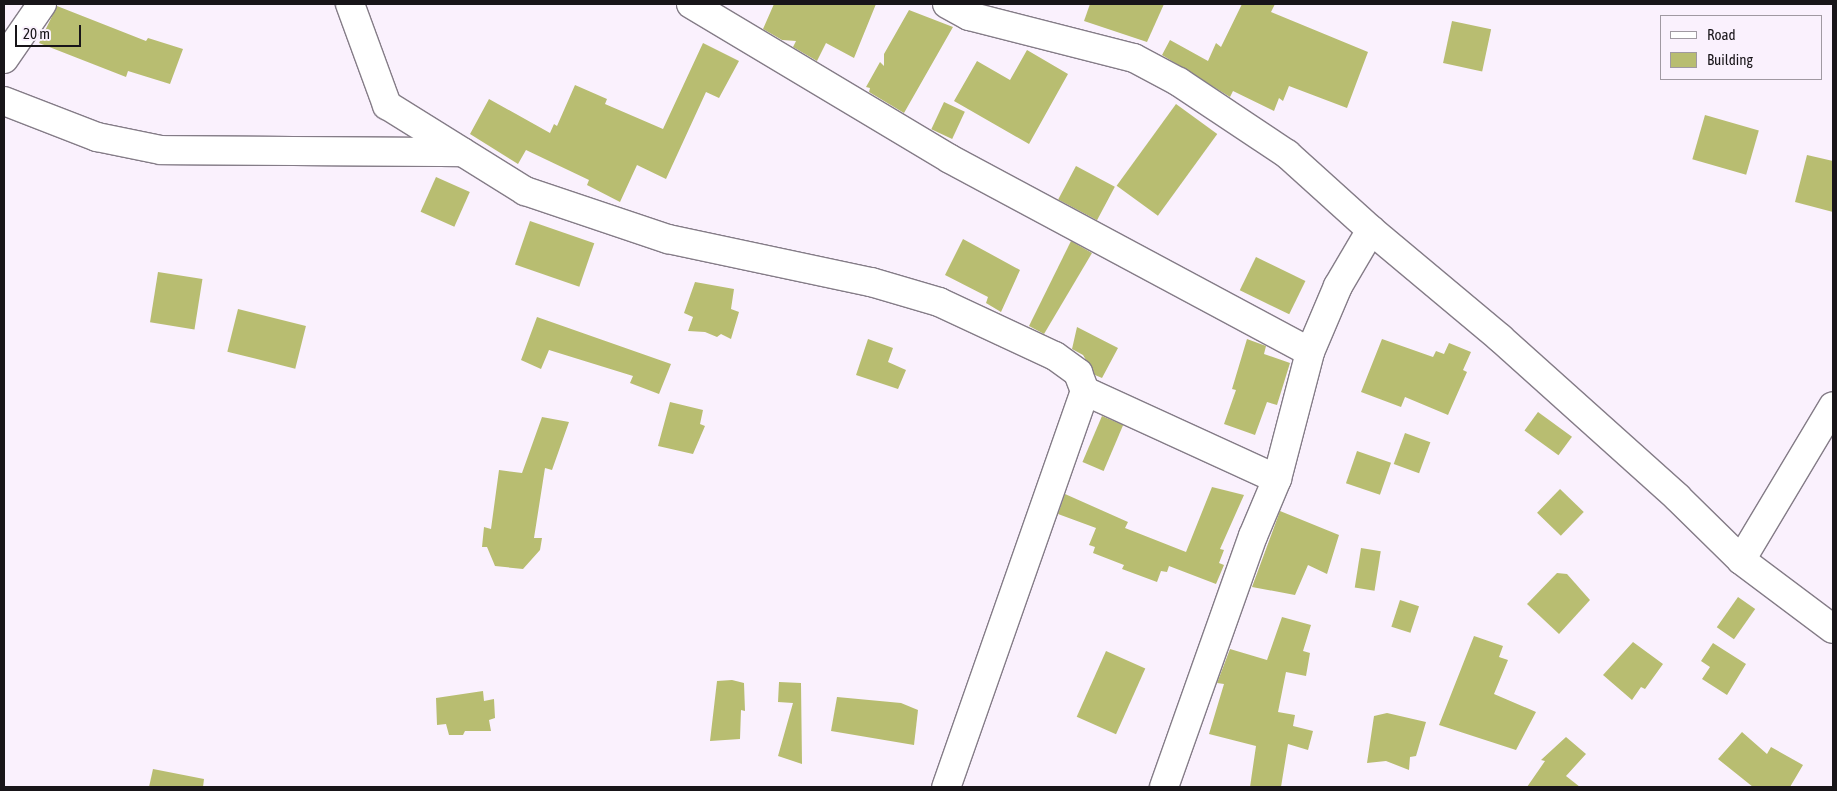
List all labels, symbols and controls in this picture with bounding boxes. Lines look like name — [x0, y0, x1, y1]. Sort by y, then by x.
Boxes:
scale bar — [18, 15, 84, 47]
legend — [1660, 15, 1822, 80]
text: 20 m — [23, 25, 50, 42]
text: Road — [1707, 26, 1736, 43]
text: Building — [1707, 51, 1753, 68]

